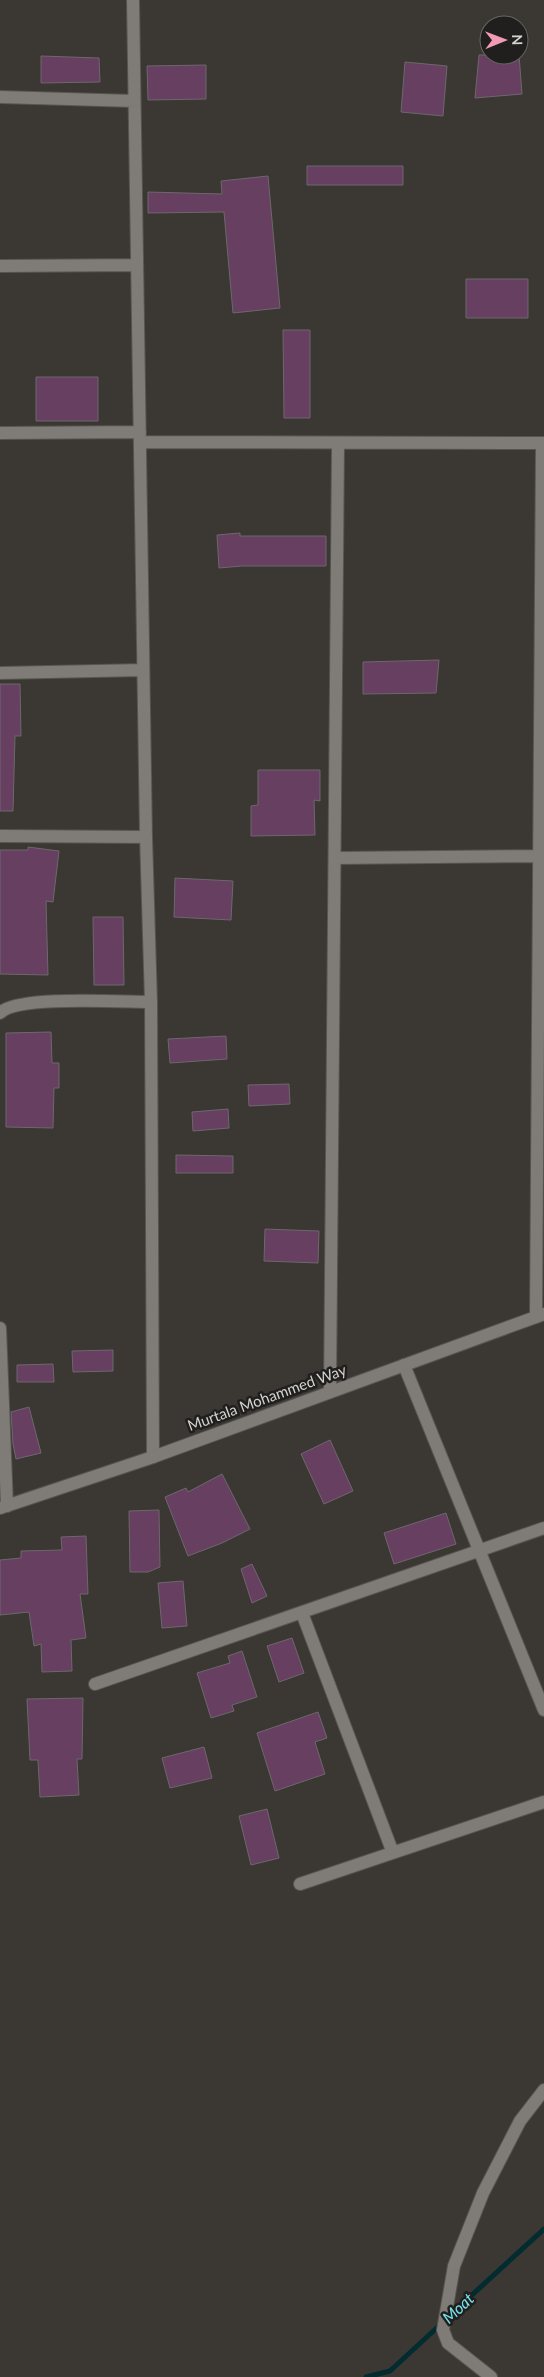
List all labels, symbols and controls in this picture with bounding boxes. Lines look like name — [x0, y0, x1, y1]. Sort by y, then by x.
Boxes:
north arrow — [479, 15, 529, 65]
text: N — [509, 34, 526, 45]
street label: Murtala Mohammed Way — [185, 1360, 349, 1434]
water label: Moat — [438, 2288, 477, 2327]

